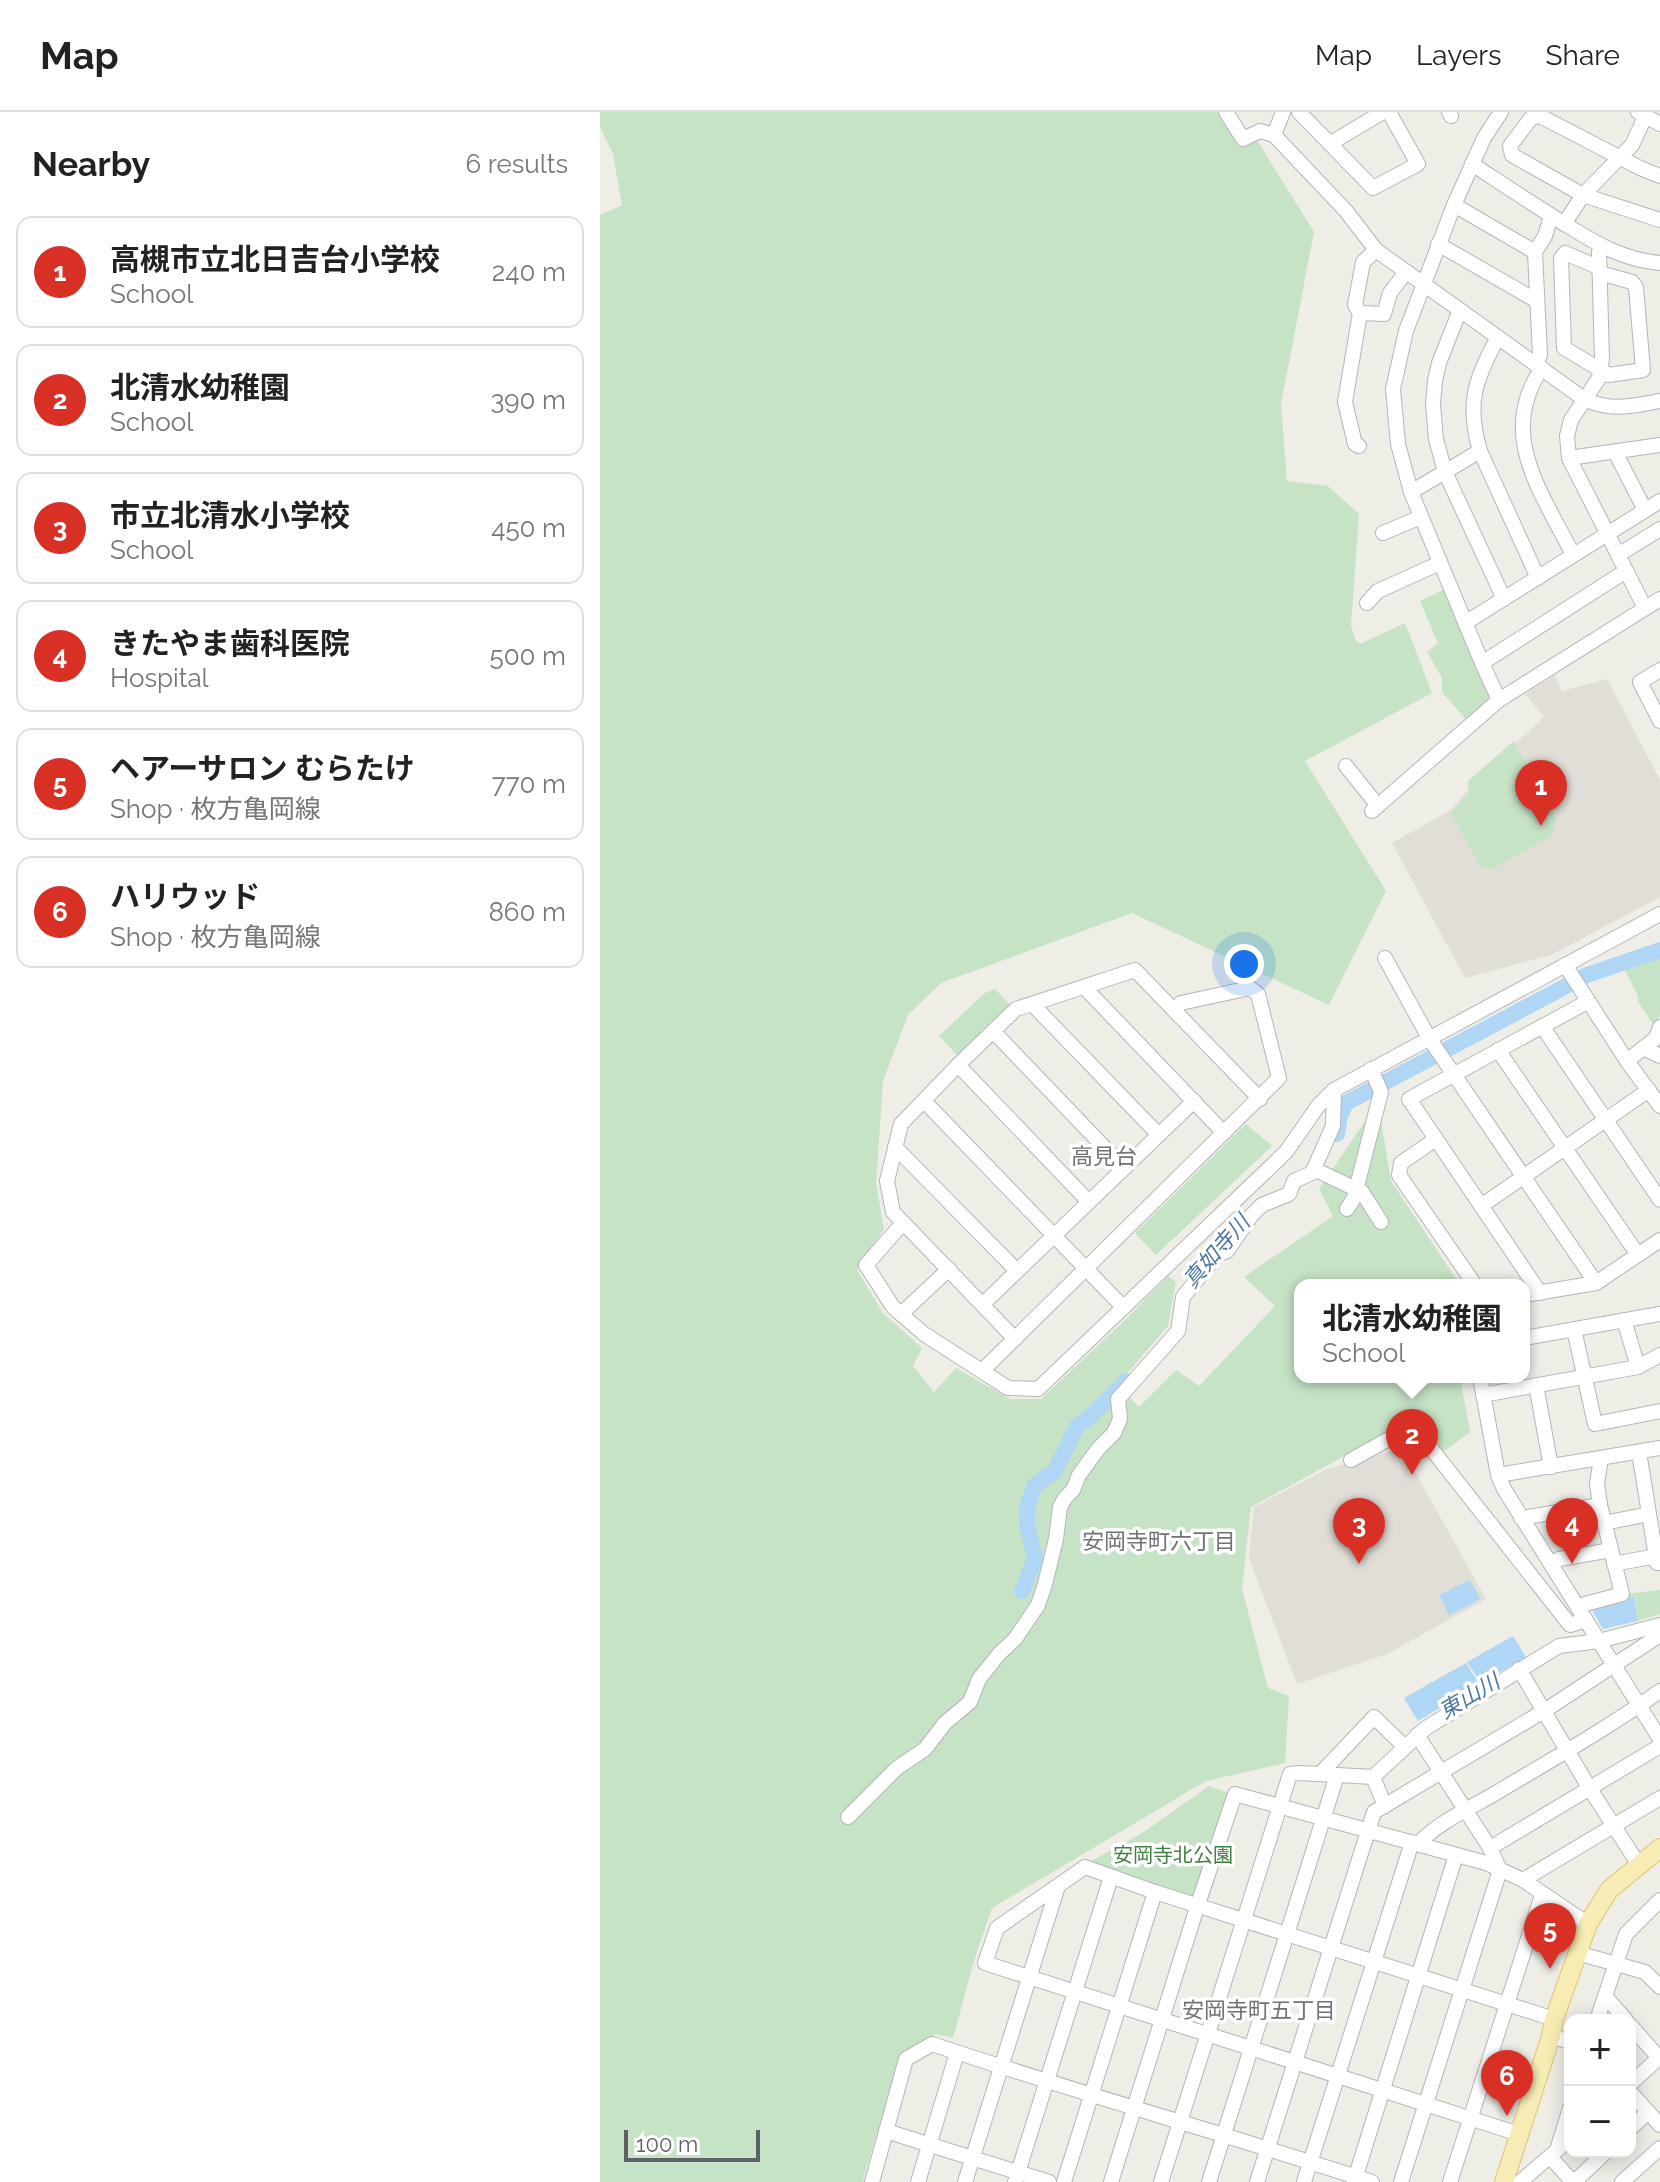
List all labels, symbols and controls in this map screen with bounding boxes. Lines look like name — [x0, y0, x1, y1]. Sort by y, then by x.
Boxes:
text: Map — [40, 33, 119, 78]
text: Map — [1315, 39, 1372, 72]
text: Layers — [1416, 39, 1502, 72]
text: Share — [1546, 39, 1620, 72]
text: Nearby — [32, 144, 150, 184]
text: 6 results — [465, 149, 568, 179]
text: 高槻市立北日吉台小学校 — [110, 242, 440, 277]
text: 1 — [54, 257, 66, 287]
text: 240 m — [492, 257, 566, 287]
text: School — [110, 279, 193, 309]
text: 北清水幼稚園 — [110, 370, 290, 405]
text: 2 — [53, 385, 67, 415]
text: 390 m — [490, 385, 566, 415]
text: School — [110, 407, 193, 437]
text: 市立北清水小学校 — [110, 498, 350, 533]
text: 3 — [53, 513, 67, 543]
text: 450 m — [491, 513, 566, 543]
text: School — [110, 535, 193, 565]
text: きたやま歯科医院 — [110, 626, 350, 661]
text: 4 — [53, 641, 67, 671]
text: 500 m — [489, 641, 566, 671]
text: Hospital — [110, 663, 209, 693]
text: ヘアーサロン むらたけ — [110, 751, 415, 786]
pin: 1 — [1515, 760, 1567, 826]
text: 5 — [53, 769, 67, 799]
text: 770 m — [492, 769, 566, 799]
text: Shop · 枚方亀岡線 — [110, 794, 321, 824]
text: ハリウッド — [110, 879, 260, 914]
text: 6 — [52, 897, 68, 927]
text: 860 m — [488, 897, 566, 927]
text: Shop · 枚方亀岡線 — [110, 922, 321, 952]
your location — [1224, 944, 1264, 984]
district label: 高見台 — [1071, 1143, 1137, 1169]
water label: 真如寺川 — [1177, 1208, 1256, 1293]
popup — [1294, 1279, 1530, 1383]
text: 北清水幼稚園 — [1322, 1301, 1502, 1336]
text: School — [1322, 1338, 1405, 1368]
pin: 2 — [1386, 1409, 1438, 1475]
pin: 3 — [1333, 1498, 1385, 1564]
pin: 4 — [1546, 1498, 1598, 1564]
district label: 安岡寺町六丁目 — [1082, 1528, 1236, 1554]
water label: 東山川 — [1434, 1667, 1506, 1724]
park label: 安岡寺北公園 — [1113, 1843, 1233, 1867]
pin: 5 — [1524, 1903, 1576, 1969]
district label: 安岡寺町五丁目 — [1182, 1997, 1336, 2023]
map controls — [1564, 2014, 1636, 2158]
button: + — [1564, 2014, 1636, 2086]
pin: 6 — [1481, 2050, 1533, 2116]
button: − — [1564, 2086, 1636, 2158]
scale bar — [624, 2126, 760, 2162]
text: 100 m — [636, 2131, 698, 2157]

